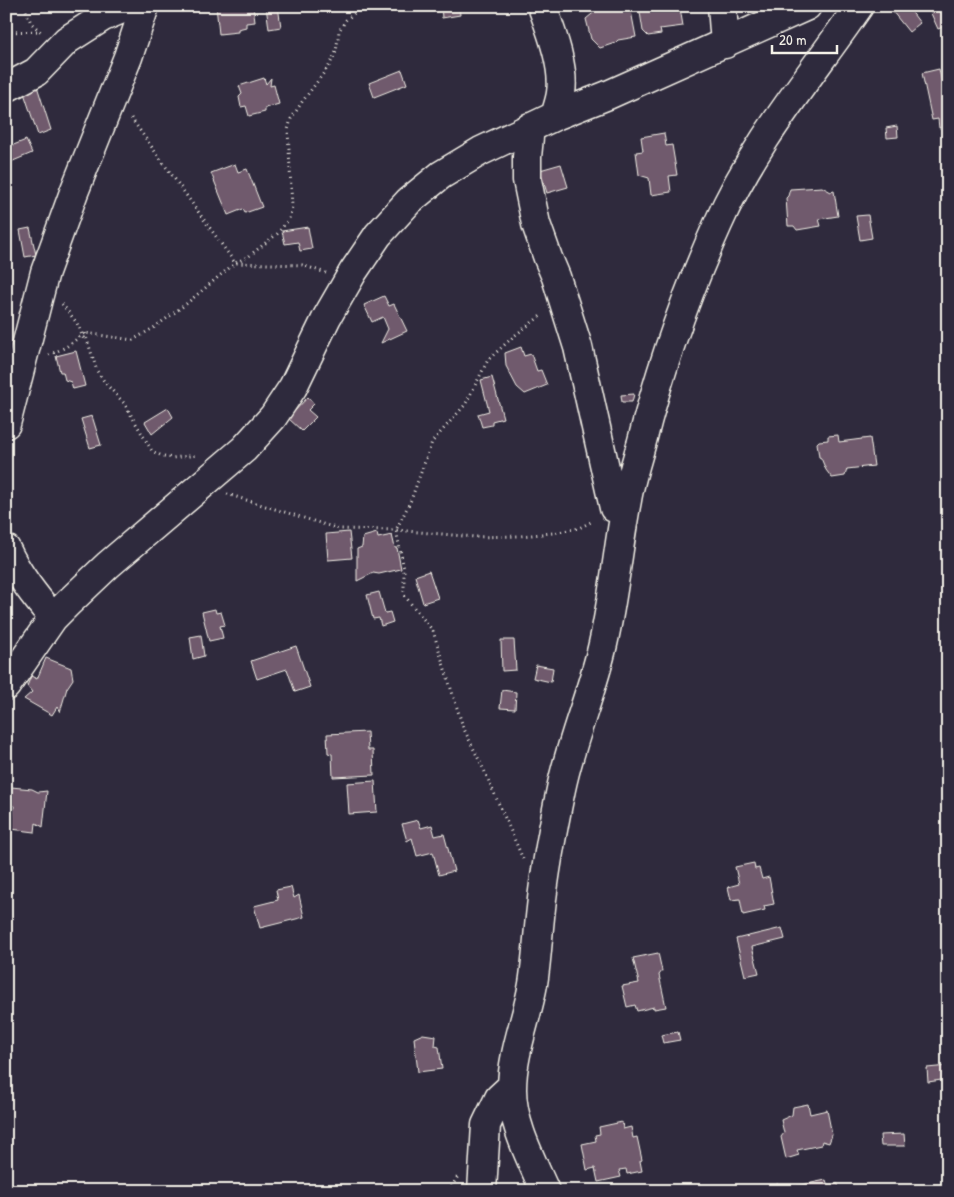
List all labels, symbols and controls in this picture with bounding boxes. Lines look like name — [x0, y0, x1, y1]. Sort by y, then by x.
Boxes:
scale bar — [772, 22, 836, 54]
text: 20 m — [779, 29, 806, 50]

